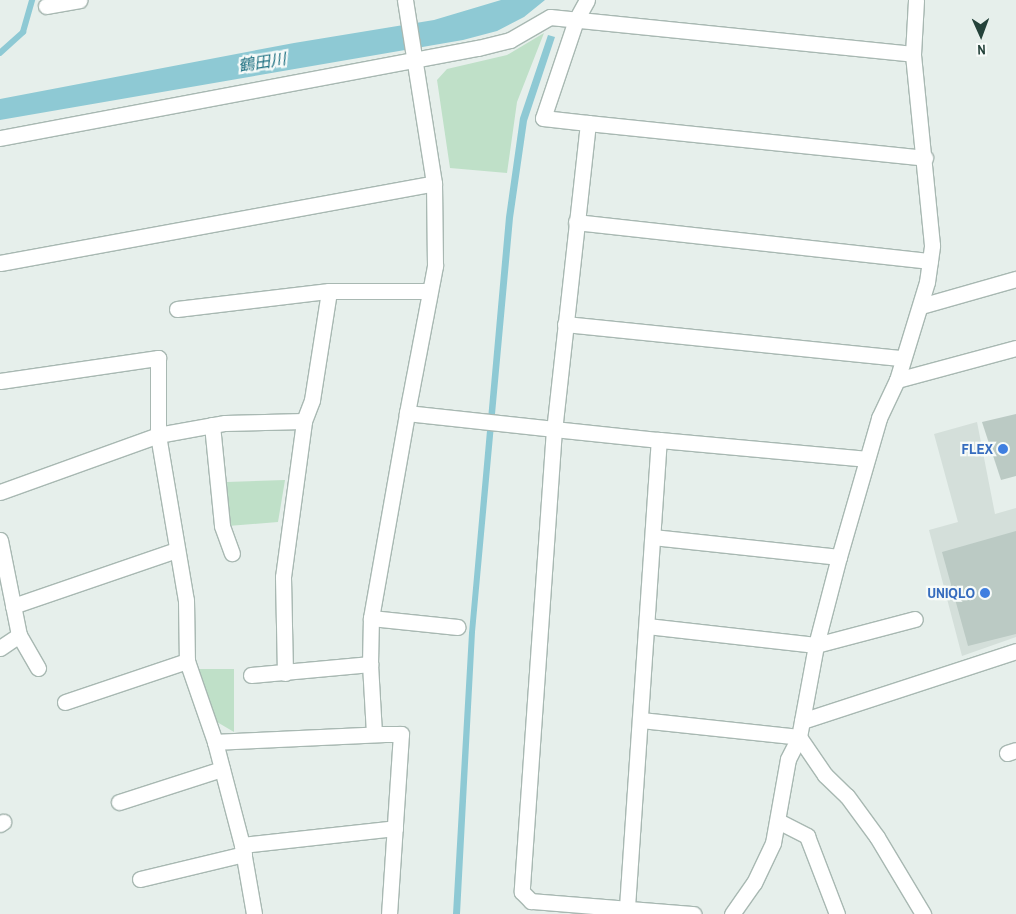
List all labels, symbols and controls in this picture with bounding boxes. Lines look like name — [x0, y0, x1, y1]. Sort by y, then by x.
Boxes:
north arrow — [956, 10, 1006, 60]
text: N — [977, 41, 986, 59]
water label: 鶴田川 — [237, 49, 287, 75]
place label: FLEX — [962, 440, 993, 458]
marker: FLEX — [997, 443, 1009, 455]
place label: UNIQLO — [927, 584, 975, 602]
marker: UNIQLO — [979, 587, 991, 599]

